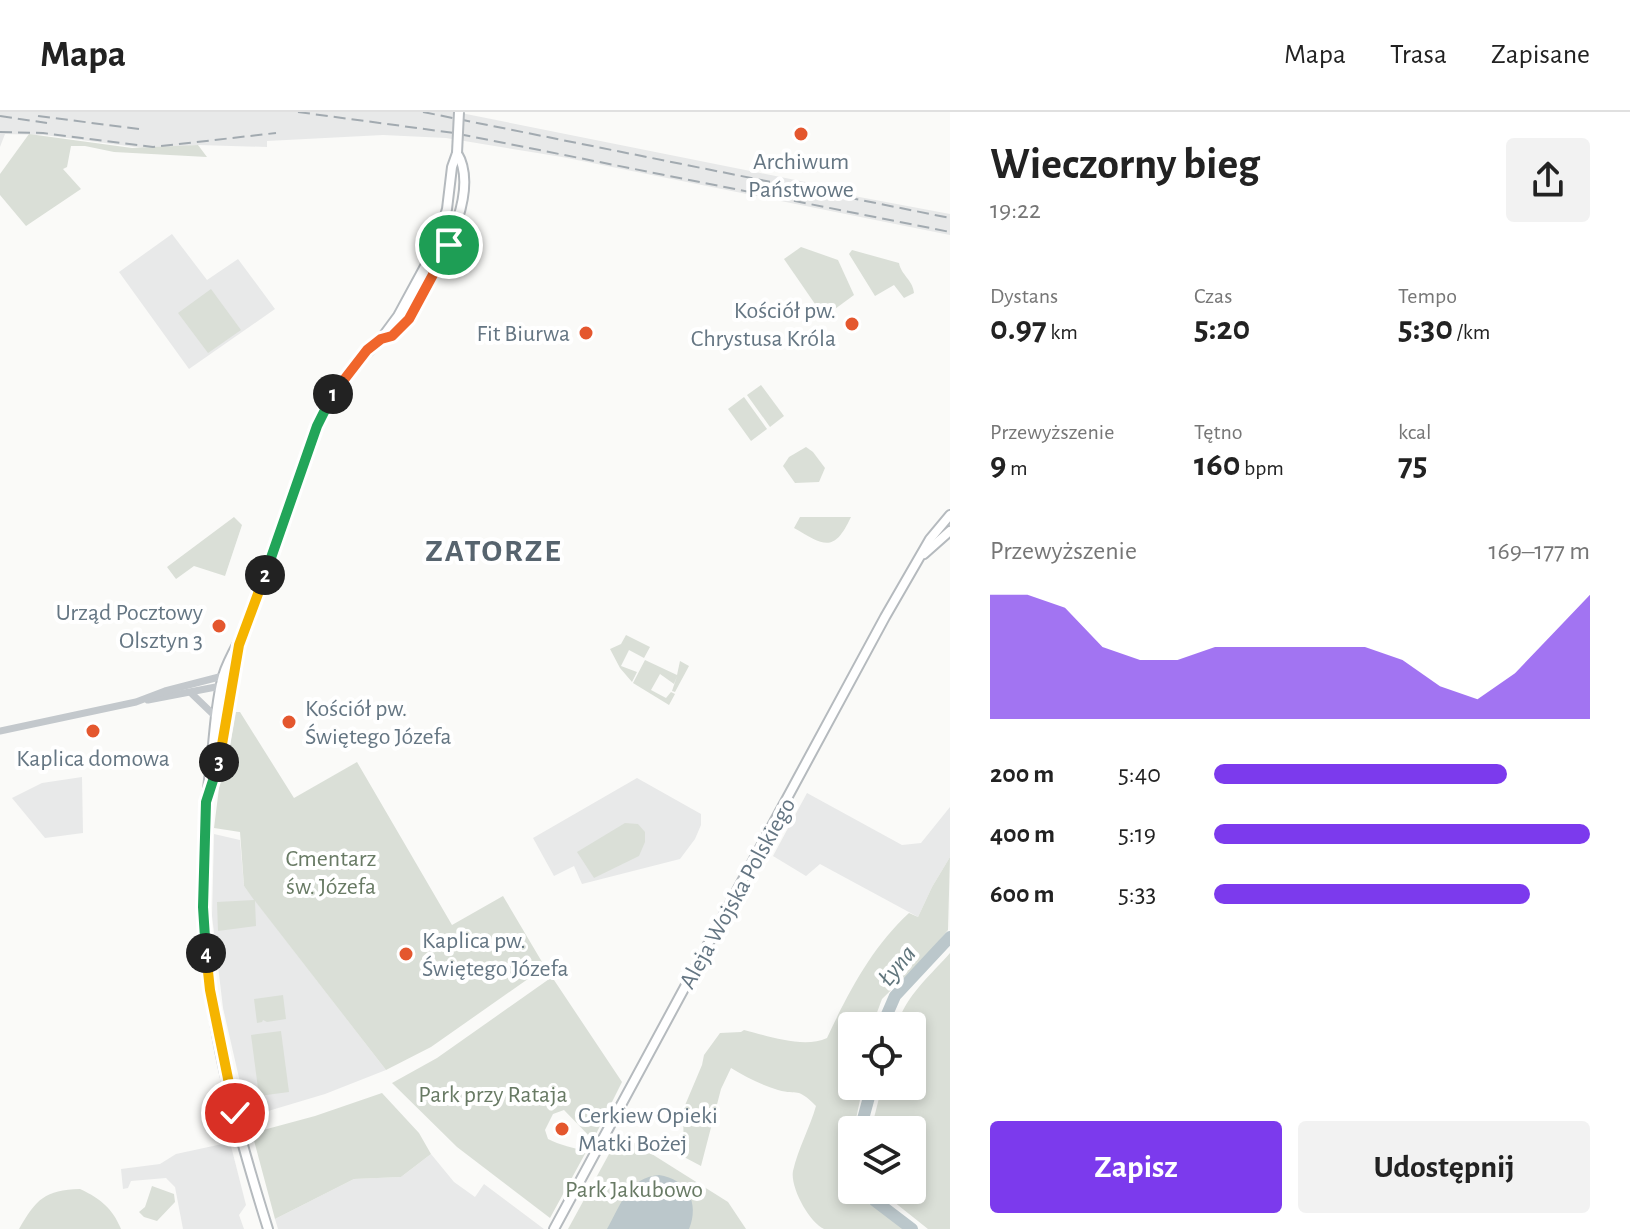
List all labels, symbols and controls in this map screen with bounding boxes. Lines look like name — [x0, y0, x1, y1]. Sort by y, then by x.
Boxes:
text: Mapa — [40, 36, 126, 74]
text: Mapa — [1284, 41, 1346, 69]
text: Trasa — [1390, 41, 1447, 69]
text: Zapisane — [1491, 41, 1590, 69]
marker: Archiwum Państwowe — [792, 125, 810, 143]
button: share — [1506, 138, 1590, 222]
text: Wieczorny bieg — [990, 143, 1260, 187]
place label: Archiwum Państwowe — [748, 150, 854, 202]
text: 19:22 — [990, 197, 1041, 223]
pin — [415, 211, 483, 279]
icon: arrive — [427, 223, 471, 267]
text: Dystans — [990, 285, 1058, 307]
text: Czas — [1194, 285, 1232, 307]
text: Tempo — [1398, 285, 1457, 307]
place label: Kościół pw. Chrystusa Króla — [691, 299, 836, 351]
text: 0.97 — [990, 312, 1047, 346]
text: 5:20 — [1194, 312, 1250, 346]
text: 5:30 — [1398, 312, 1453, 346]
marker: Kościół pw. Chrystusa Króla — [843, 315, 861, 333]
text: km — [1047, 321, 1078, 343]
text: /km — [1453, 321, 1490, 343]
place label: Fit Biurwa — [477, 322, 570, 346]
marker: Fit Biurwa — [577, 324, 595, 342]
pin: 1 — [313, 374, 353, 414]
text: 1 — [329, 383, 337, 405]
text: Przewyższenie — [990, 421, 1114, 443]
text: Tętno — [1194, 421, 1243, 443]
text: kcal — [1398, 421, 1432, 443]
text: 9 — [990, 448, 1006, 482]
text: 160 — [1194, 448, 1240, 482]
text: 75 — [1398, 448, 1427, 482]
text: m — [1006, 457, 1028, 479]
text: bpm — [1240, 457, 1284, 479]
district label: ZATORZE — [425, 535, 563, 567]
text: Przewyższenie — [990, 538, 1137, 564]
text: 169–177 m — [1489, 538, 1590, 564]
pin: 2 — [245, 555, 285, 595]
text: 2 — [260, 564, 270, 586]
place label: Urząd Pocztowy Olsztyn 3 — [56, 601, 203, 653]
marker: Urząd Pocztowy Olsztyn 3 — [210, 617, 228, 635]
place label: Kościół pw. Świętego Józefa — [305, 697, 452, 749]
marker: Kościół pw. Świętego Józefa — [280, 713, 298, 731]
marker: Kaplica domowa — [84, 722, 102, 740]
pin: 3 — [199, 742, 239, 782]
place label: Kaplica domowa — [16, 747, 170, 771]
text: 3 — [214, 751, 224, 773]
text: 200 m — [990, 761, 1054, 787]
text: 5:40 — [1118, 761, 1161, 787]
street label: Aleja Wojska Polskiego — [675, 794, 800, 993]
text: 400 m — [990, 821, 1055, 847]
text: 5:19 — [1118, 821, 1156, 847]
park label: Cmentarz św. Józefa — [286, 847, 377, 899]
text: 600 m — [990, 881, 1055, 907]
text: 5:33 — [1118, 881, 1156, 907]
place label: Kaplica pw. Świętego Józefa — [422, 929, 569, 981]
pin: 4 — [186, 933, 226, 973]
water label: Łyna — [873, 940, 921, 991]
text: 4 — [200, 942, 212, 964]
marker: Kaplica pw. Świętego Józefa — [397, 945, 415, 963]
map controls — [838, 1012, 926, 1204]
button: locate — [838, 1012, 926, 1100]
pin — [201, 1079, 269, 1147]
park label: Park przy Rataja — [418, 1083, 568, 1107]
icon: check — [213, 1091, 257, 1135]
place label: Cerkiew Opieki Matki Bożej — [578, 1104, 718, 1156]
button: layers — [838, 1116, 926, 1204]
marker: Cerkiew Opieki Matki Bożej — [553, 1120, 571, 1138]
button: Zapisz — [990, 1121, 1282, 1213]
button: Udostępnij — [1298, 1121, 1590, 1213]
park label: Park Jakubowo — [565, 1178, 703, 1202]

